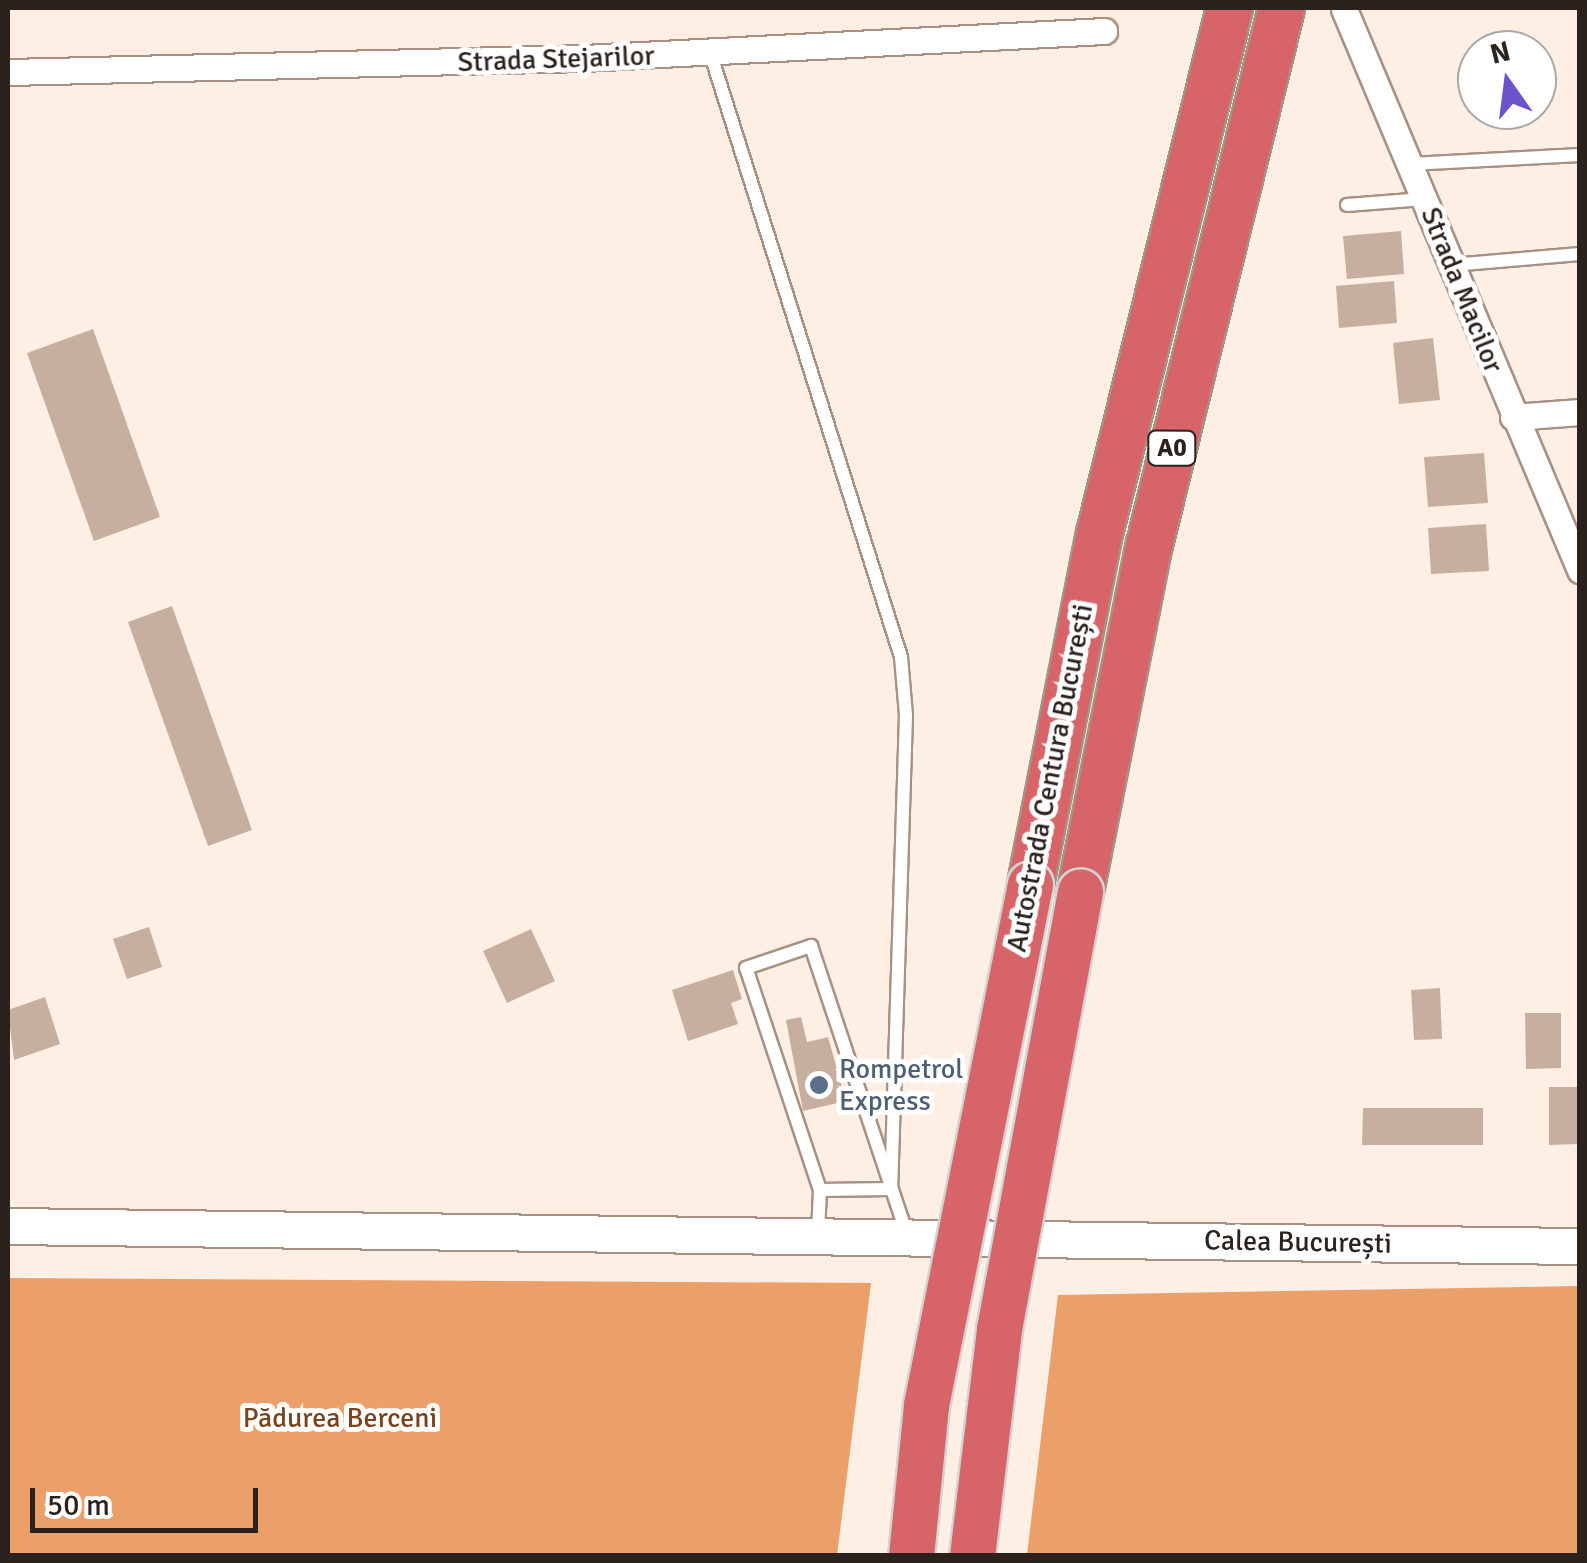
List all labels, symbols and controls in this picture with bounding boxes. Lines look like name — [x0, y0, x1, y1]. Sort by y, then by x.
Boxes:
north arrow — [1457, 30, 1557, 130]
text: N — [1487, 34, 1514, 72]
street label: Strada Stejarilor — [457, 39, 655, 79]
street label: Strada Macilor — [1414, 202, 1510, 378]
road number: A0 — [1147, 428, 1197, 468]
street label: Autostrada Centura București — [1000, 601, 1100, 955]
place label: Rompetrol Express — [839, 1052, 964, 1118]
marker: Rompetrol Express — [808, 1074, 830, 1096]
street label: Calea București — [1204, 1224, 1392, 1260]
park label: Pădurea Berceni — [243, 1401, 437, 1435]
scale bar — [35, 1468, 262, 1530]
text: 50 m — [47, 1487, 110, 1524]

